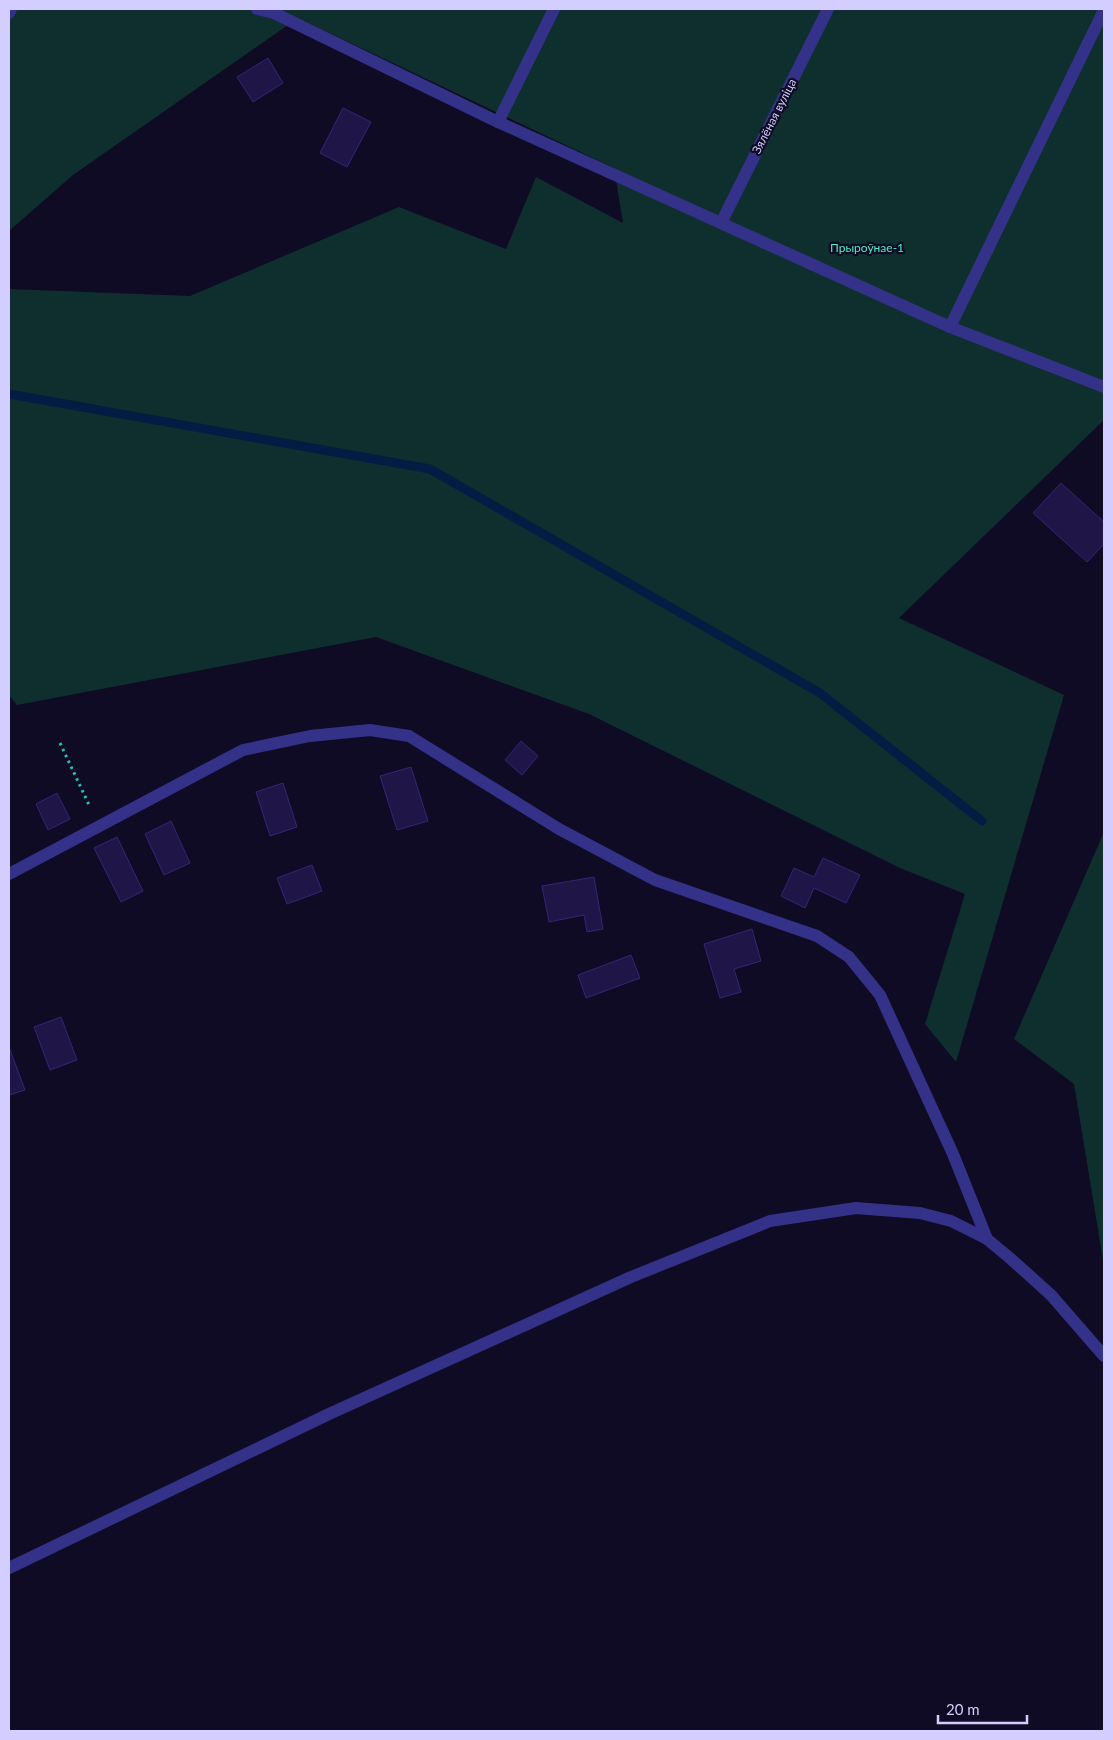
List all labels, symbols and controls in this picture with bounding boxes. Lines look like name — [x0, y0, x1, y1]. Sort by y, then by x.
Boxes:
street label: Зялёная вуліца — [749, 76, 799, 156]
park label: Прыроўнае-1 — [830, 240, 904, 255]
scale bar — [938, 1692, 1027, 1724]
text: 20 m — [946, 1700, 980, 1718]

